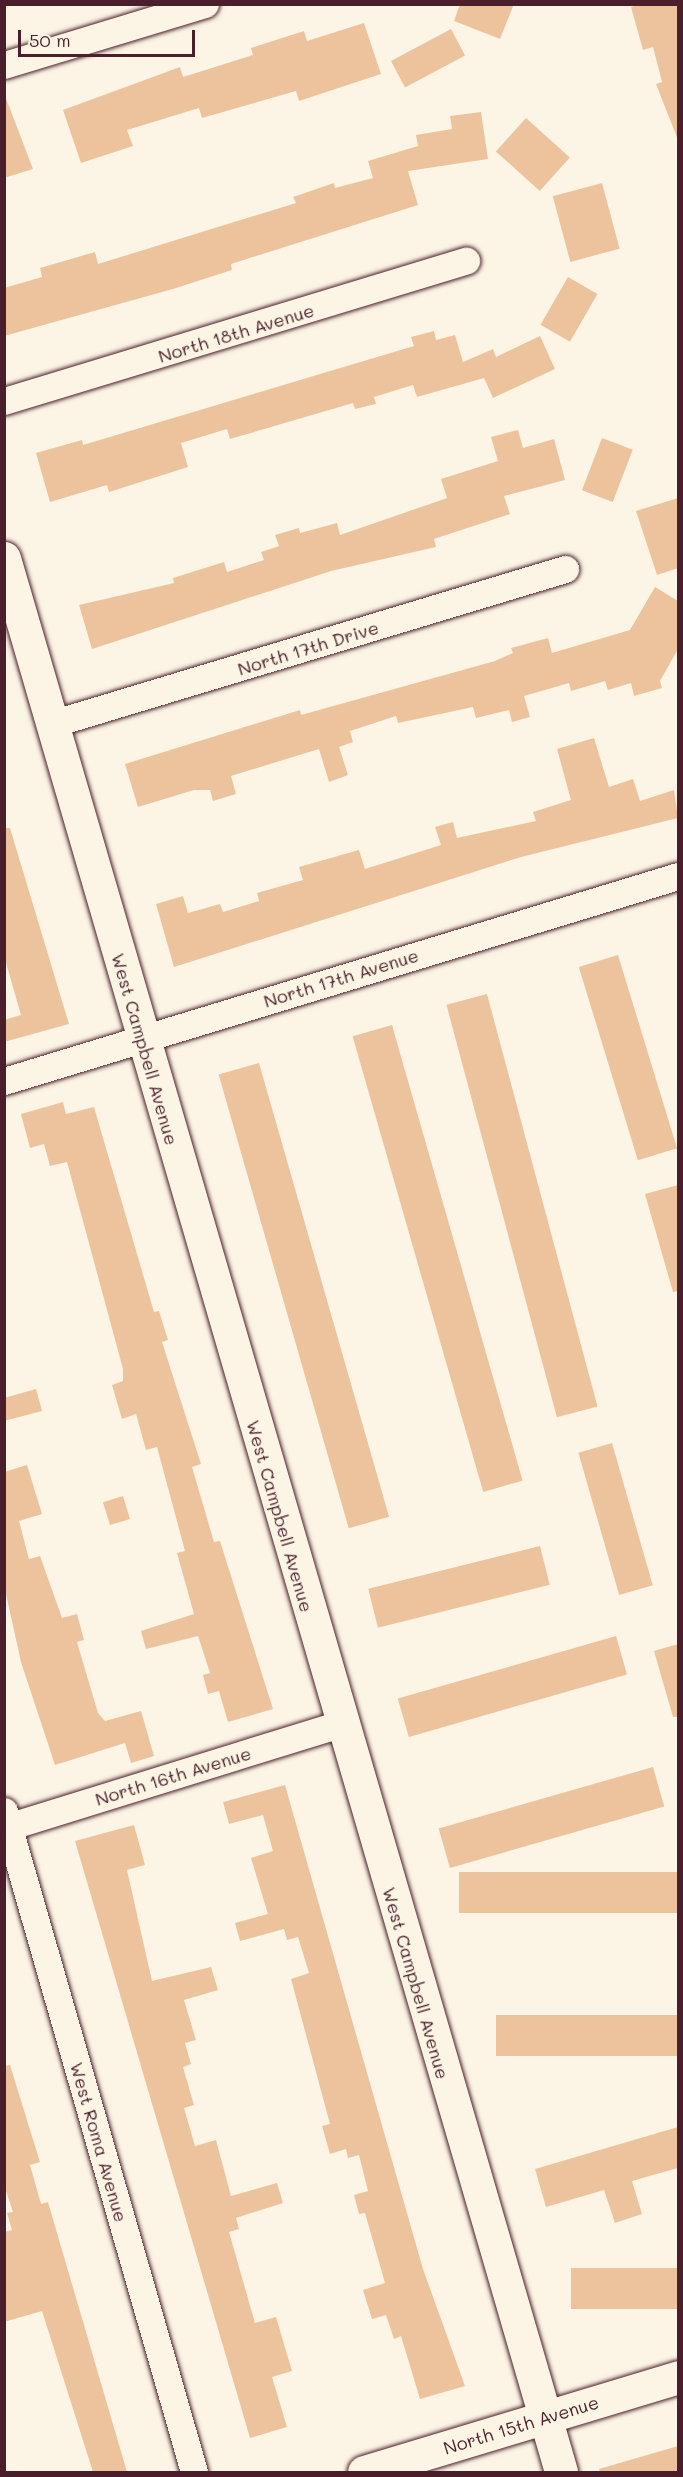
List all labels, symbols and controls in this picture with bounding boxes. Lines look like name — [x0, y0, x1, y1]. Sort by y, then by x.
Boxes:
scale bar — [21, 18, 198, 56]
text: 50 m — [29, 28, 71, 52]
street label: North 18th Avenue — [155, 299, 317, 367]
street label: North 17th Drive — [235, 616, 381, 680]
street label: North 17th Avenue — [261, 944, 421, 1012]
street label: West Campbell Avenue — [107, 951, 183, 1147]
street label: West Campbell Avenue — [242, 1418, 318, 1614]
street label: North 16th Avenue — [92, 1742, 254, 1810]
street label: West Campbell Avenue — [378, 1885, 454, 2081]
street label: West Roma Avenue — [66, 2060, 132, 2224]
street label: North 15th Avenue — [441, 2391, 601, 2459]

